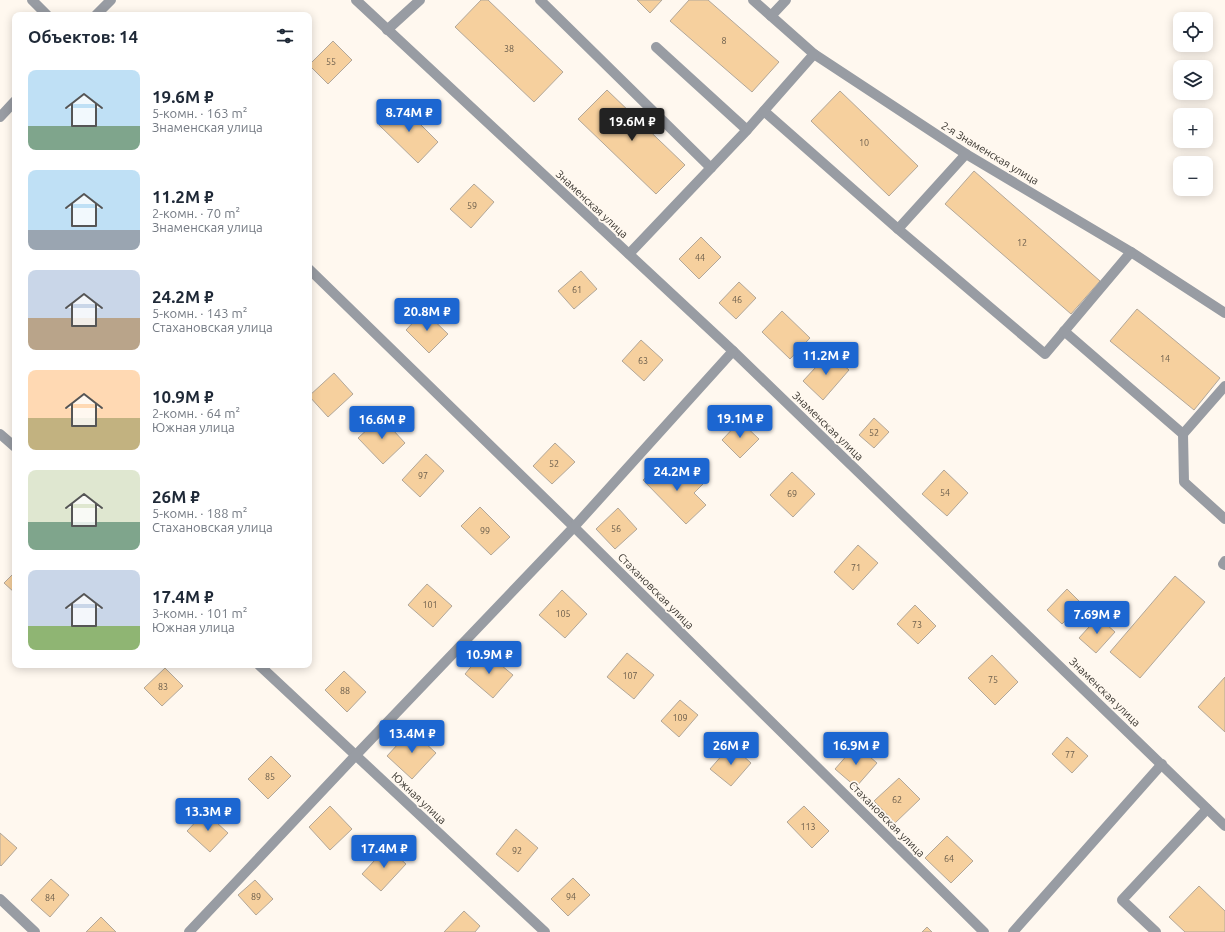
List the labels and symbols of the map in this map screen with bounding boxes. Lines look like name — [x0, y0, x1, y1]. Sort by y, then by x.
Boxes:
house number: 8 — [721, 36, 727, 46]
house number: 38 — [504, 44, 514, 54]
house number: 55 — [326, 57, 336, 67]
pin: 8.74M ₽ — [372, 99, 446, 133]
pin: 19.6M ₽ — [595, 108, 669, 142]
street label: 2-я Знаменская улица — [939, 119, 1041, 187]
house number: 10 — [859, 138, 869, 148]
street label: Знаменская улица — [554, 168, 630, 240]
house number: 59 — [467, 201, 477, 211]
house number: 12 — [1017, 238, 1027, 248]
house number: 44 — [695, 253, 705, 263]
house number: 61 — [572, 285, 582, 295]
house number: 46 — [732, 295, 742, 305]
pin: 20.8M ₽ — [390, 298, 464, 332]
pin: 11.2M ₽ — [789, 342, 863, 376]
house number: 14 — [1160, 354, 1170, 364]
house number: 63 — [638, 356, 648, 366]
street label: Знаменская улица — [790, 389, 866, 463]
pin: 19.1M ₽ — [703, 405, 777, 439]
pin: 16.6M ₽ — [345, 406, 419, 440]
house number: 52 — [869, 428, 879, 438]
pin: 24.2M ₽ — [640, 458, 714, 492]
house number: 52 — [549, 459, 559, 469]
house number: 97 — [418, 471, 428, 481]
house number: 54 — [940, 488, 950, 498]
house number: 69 — [787, 489, 797, 499]
house number: 56 — [611, 524, 621, 534]
house number: 99 — [480, 526, 490, 536]
street label: Стахановская улица — [616, 551, 696, 631]
house number: 71 — [851, 563, 861, 573]
house number: 101 — [422, 600, 438, 610]
pin: 7.69M ₽ — [1060, 601, 1134, 635]
house number: 105 — [555, 609, 571, 619]
house number: 73 — [912, 620, 922, 630]
pin: 10.9M ₽ — [452, 641, 526, 675]
street label: Знаменская улица — [1067, 655, 1143, 729]
house number: 107 — [622, 671, 638, 681]
house number: 75 — [988, 675, 998, 685]
house number: 83 — [158, 682, 168, 692]
house number: 88 — [340, 686, 350, 696]
house number: 109 — [672, 713, 688, 723]
pin: 13.4M ₽ — [375, 720, 449, 754]
pin: 26M ₽ — [703, 732, 759, 766]
pin: 16.9M ₽ — [819, 732, 893, 766]
house number: 77 — [1065, 750, 1075, 760]
street label: Южная улица — [389, 770, 449, 826]
house number: 85 — [265, 772, 275, 782]
street label: Стахановская улица — [847, 779, 927, 859]
house number: 62 — [892, 795, 902, 805]
pin: 13.3M ₽ — [171, 798, 245, 832]
house number: 113 — [800, 822, 816, 832]
pin: 17.4M ₽ — [347, 835, 421, 869]
house number: 92 — [512, 846, 522, 856]
house number: 64 — [944, 854, 954, 864]
house number: 89 — [251, 892, 261, 902]
house number: 94 — [566, 892, 576, 902]
house number: 84 — [45, 893, 55, 903]

